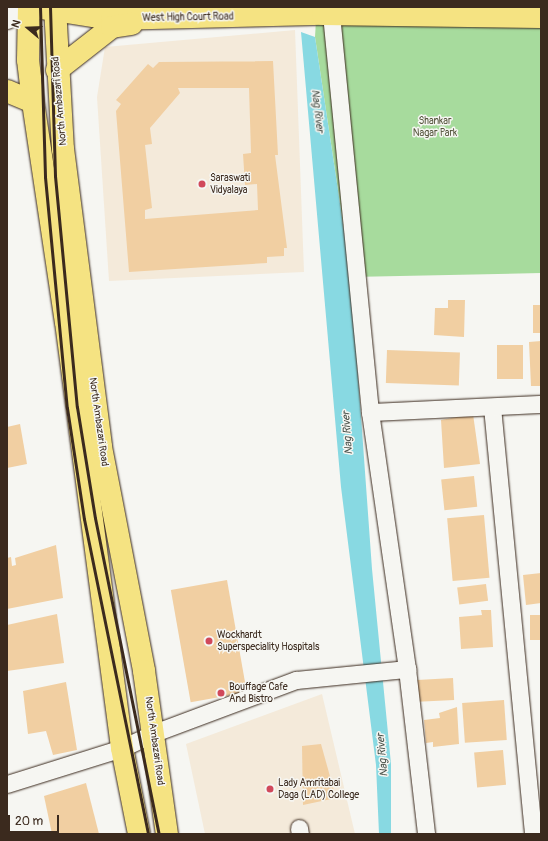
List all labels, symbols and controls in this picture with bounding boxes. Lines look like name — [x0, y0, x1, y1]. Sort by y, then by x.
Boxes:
north arrow — [8, 8, 48, 48]
street label: West High Court Road — [142, 11, 234, 25]
text: N — [9, 18, 24, 30]
street label: North Ambazari Road — [50, 56, 70, 146]
water label: Nag River — [308, 89, 326, 133]
park label: Shankar Nagar Park — [413, 115, 457, 138]
place label: Saraswati Vidyalaya — [210, 172, 250, 196]
marker: Saraswati Vidyalaya — [197, 179, 207, 189]
street label: North Ambazari Road — [86, 377, 110, 467]
water label: Nag River — [340, 411, 356, 455]
place label: Wockhardt Superspeciality Hospitals — [217, 629, 320, 652]
marker: Wockhardt Superspeciality Hospitals — [204, 636, 214, 646]
place label: Bouffage Cafe And Bistro — [229, 681, 288, 704]
marker: Bouffage Cafe And Bistro — [216, 688, 226, 698]
street label: North Ambazari Road — [142, 696, 166, 786]
water label: Nag River — [375, 733, 391, 777]
place label: Lady Amritabai Daga (LAD) College — [278, 777, 359, 800]
marker: Lady Amritabai Daga (LAD) College — [265, 784, 275, 794]
scale bar — [10, 807, 61, 833]
text: 20 m — [15, 814, 43, 829]

